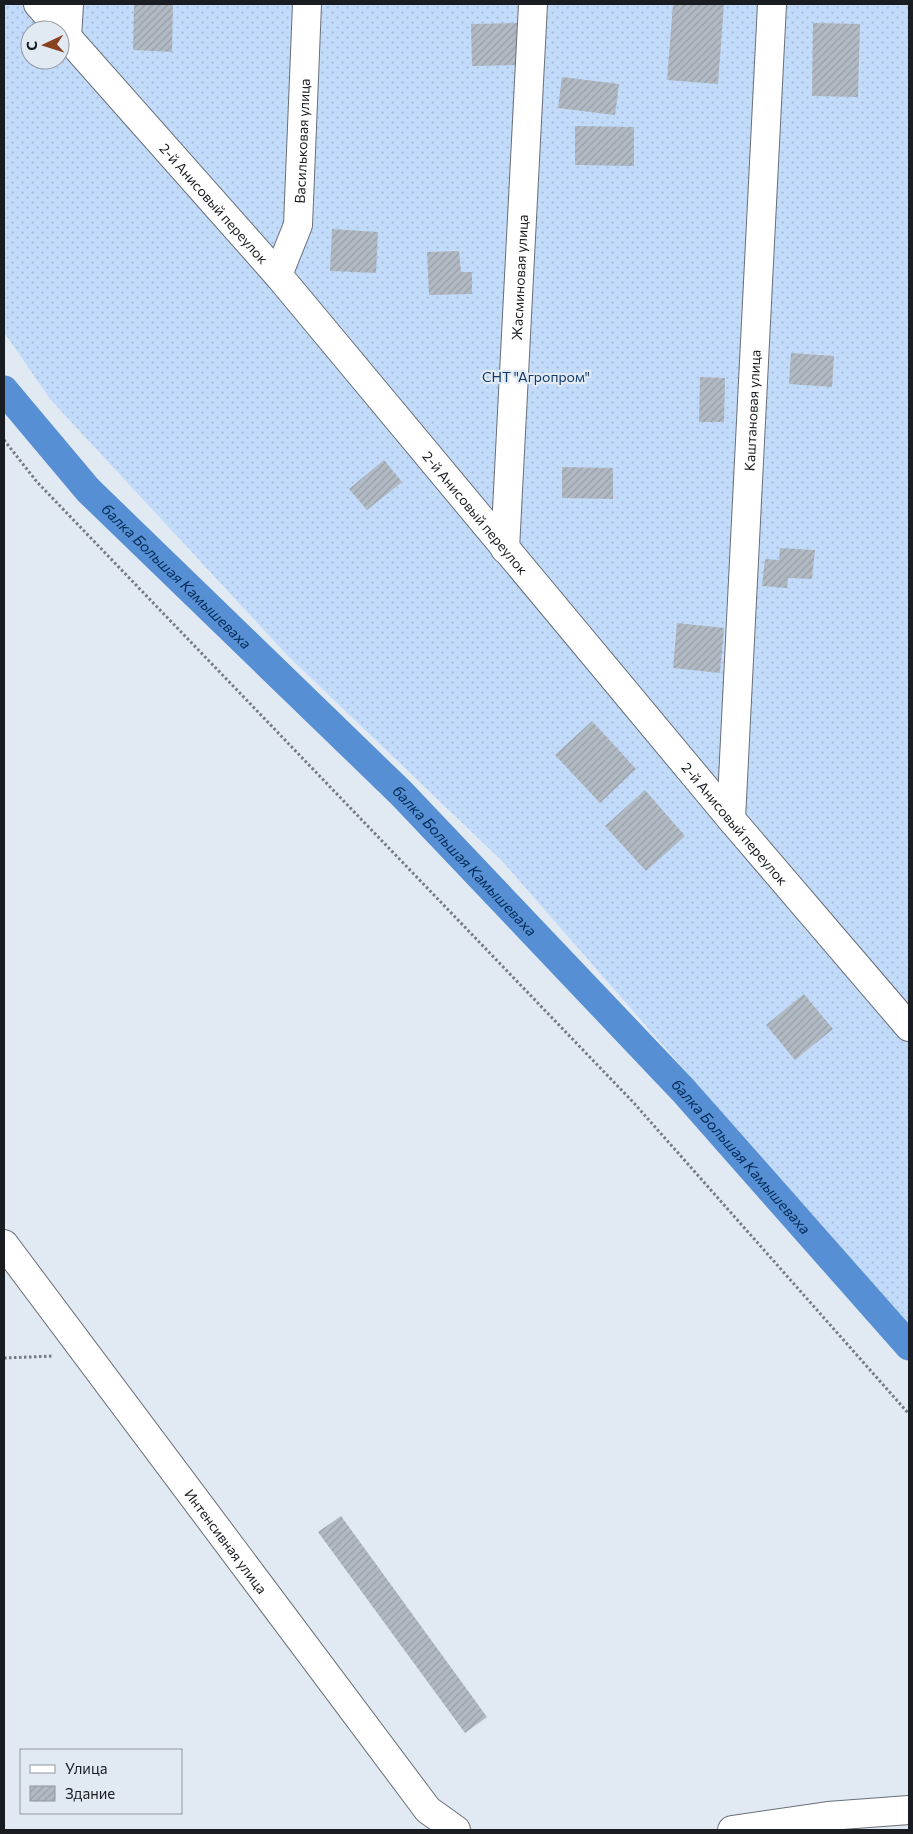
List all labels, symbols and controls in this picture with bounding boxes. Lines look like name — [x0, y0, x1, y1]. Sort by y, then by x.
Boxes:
north arrow — [20, 20, 70, 70]
text: С — [23, 41, 40, 51]
street label: Васильковая улица — [290, 78, 312, 204]
street label: 2-й Анисовый переулок — [157, 139, 273, 267]
street label: Жасминовая улица — [507, 214, 531, 341]
street label: Каштановая улица — [740, 349, 763, 472]
park label: СНТ "Агропром" — [482, 368, 590, 385]
street label: 2-й Анисовый переулок — [420, 447, 532, 578]
water label: балка Большая Камышеваха — [98, 499, 255, 652]
street label: 2-й Анисовый переулок — [679, 759, 792, 889]
water label: балка Большая Камышеваха — [389, 781, 541, 940]
water label: балка Большая Камышеваха — [668, 1075, 815, 1238]
street label: Интенсивная улица — [182, 1485, 271, 1597]
legend — [20, 1749, 182, 1814]
text: Улица — [65, 1759, 107, 1777]
text: Здание — [65, 1784, 115, 1802]

